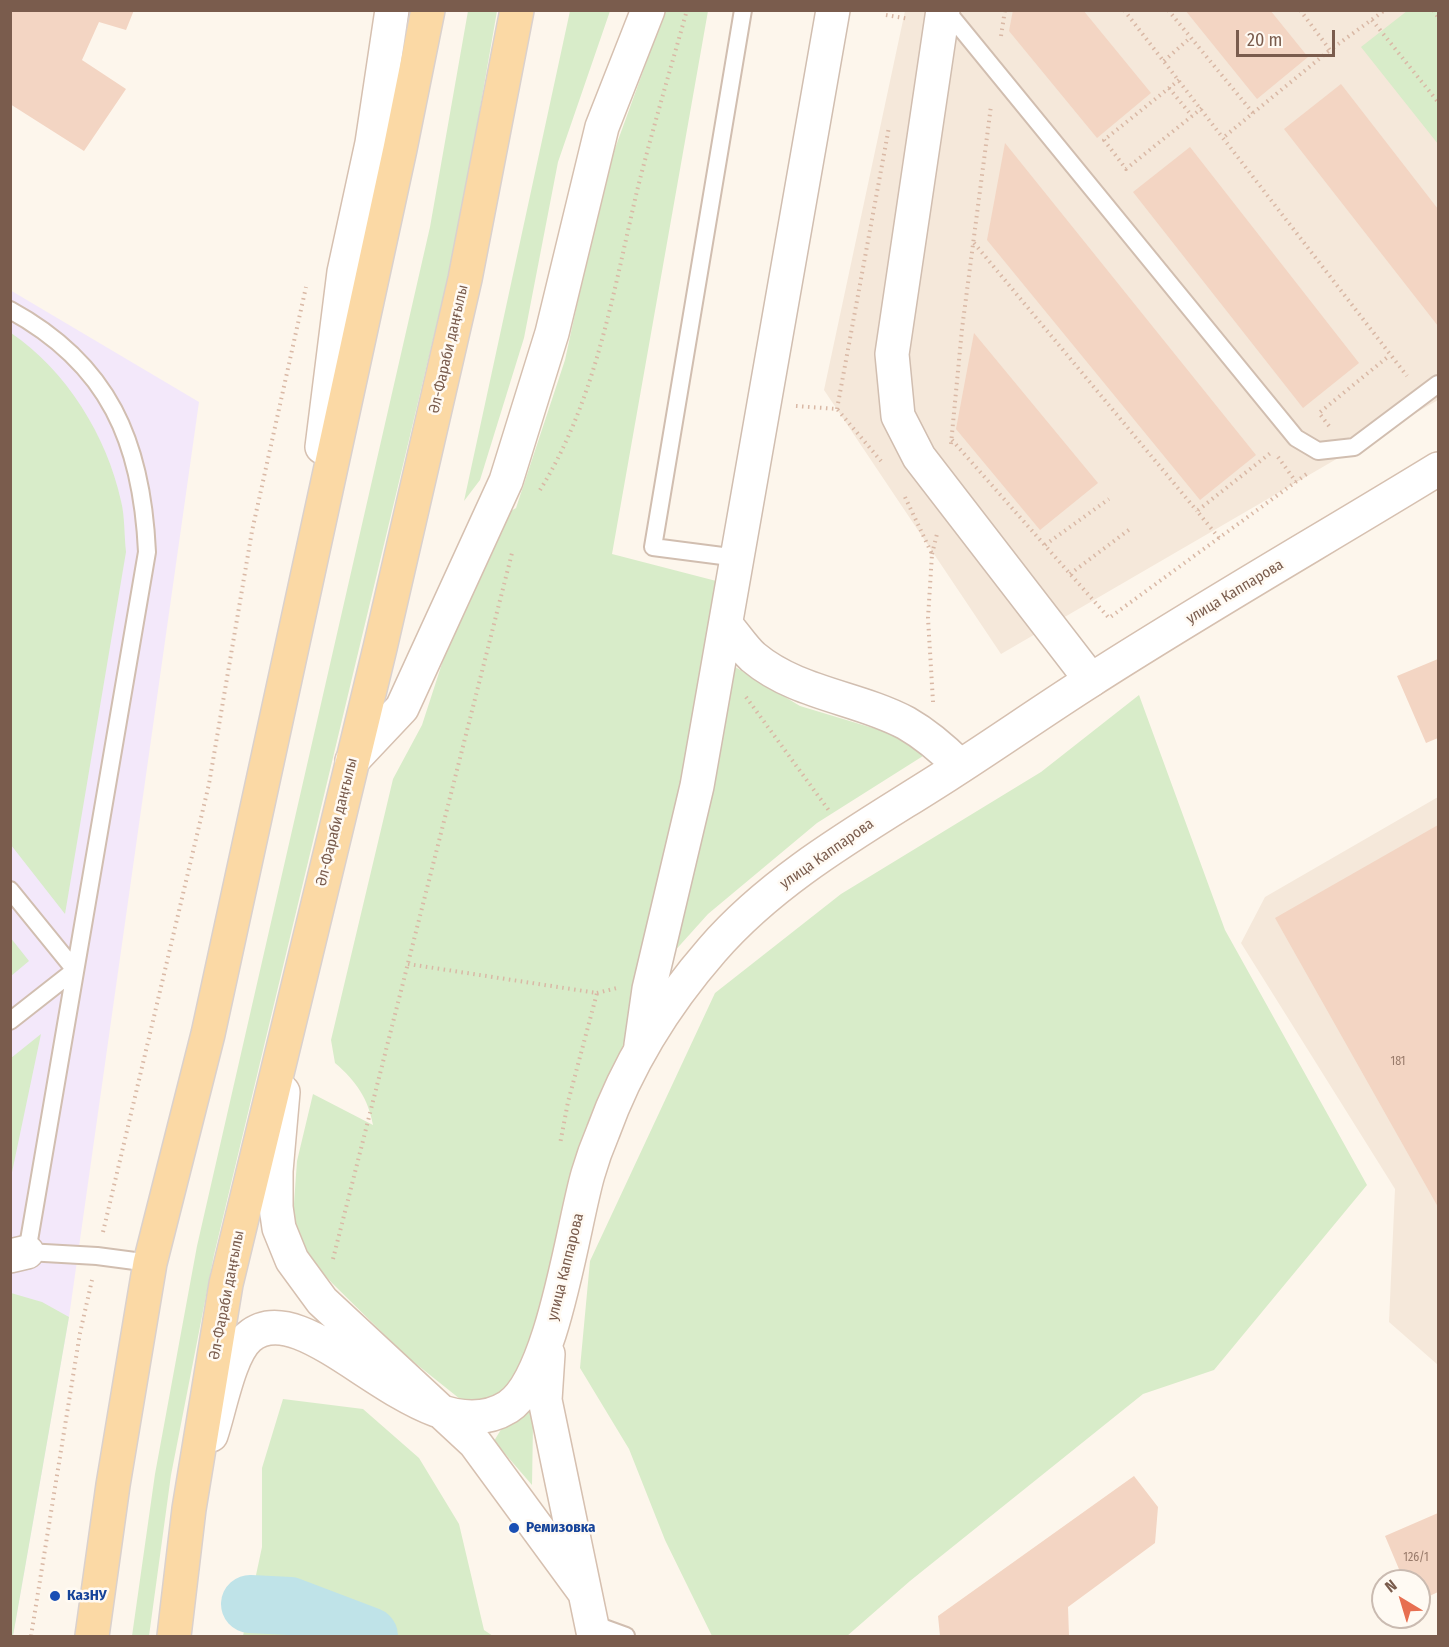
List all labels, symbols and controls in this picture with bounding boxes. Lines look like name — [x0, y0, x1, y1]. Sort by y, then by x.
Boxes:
scale bar — [1239, 18, 1338, 56]
text: 20 m — [1247, 29, 1282, 51]
street label: Әл-Фараби даңғылы — [425, 283, 473, 415]
street label: улица Каппарова — [1183, 556, 1287, 628]
street label: Әл-Фараби даңғылы — [312, 756, 362, 888]
street label: улица Каппарова — [777, 815, 877, 893]
house number: 181 — [1390, 1055, 1406, 1069]
street label: улица Каппарова — [544, 1211, 588, 1323]
street label: Әл-Фараби даңғылы — [206, 1229, 248, 1361]
place label: Ремизовка — [526, 1519, 596, 1537]
marker: Ремизовка — [507, 1521, 521, 1535]
house number: 126/1 — [1403, 1551, 1429, 1565]
north arrow — [1371, 1569, 1431, 1629]
text: N — [1381, 1576, 1400, 1596]
place label: КазНУ — [67, 1587, 107, 1605]
marker: КазНУ — [48, 1589, 62, 1603]

